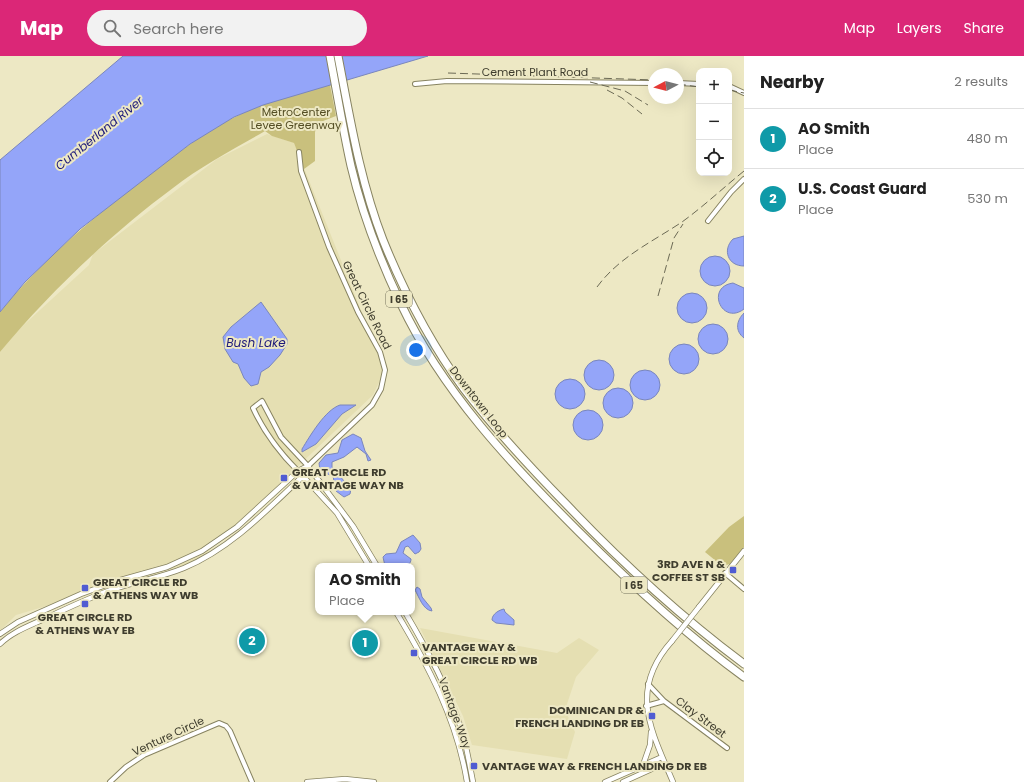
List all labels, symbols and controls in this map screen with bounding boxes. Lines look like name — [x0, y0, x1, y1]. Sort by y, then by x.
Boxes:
search box — [87, 10, 367, 46]
text: Map — [20, 15, 63, 42]
icon: search — [101, 17, 123, 39]
text: Search here — [133, 18, 224, 39]
text: Map — [844, 18, 875, 38]
text: Layers — [897, 18, 941, 38]
text: Share — [963, 18, 1004, 38]
street label: Cement Plant Road — [482, 64, 588, 80]
north arrow — [648, 68, 684, 104]
map controls — [696, 68, 732, 176]
button: + — [696, 68, 732, 104]
text: Nearby — [760, 70, 824, 94]
text: 2 results — [954, 72, 1008, 91]
water label: Cumberland River — [51, 92, 147, 174]
park label: MetroCenter Levee Greenway — [251, 104, 342, 133]
button: − — [696, 104, 732, 140]
text: AO Smith — [798, 118, 870, 139]
text: 1 — [771, 129, 775, 148]
text: 480 m — [967, 129, 1008, 148]
button: locate — [696, 140, 732, 176]
text: Place — [798, 140, 833, 159]
text: U.S. Coast Guard — [798, 178, 927, 199]
text: 2 — [769, 189, 777, 208]
text: 530 m — [967, 189, 1008, 208]
text: Place — [798, 200, 833, 219]
street label: Great Circle Road — [339, 258, 395, 352]
road number: I 65 — [386, 291, 412, 307]
water label: Bush Lake — [226, 334, 286, 351]
your location — [406, 340, 426, 360]
street label: Downtown Loop — [446, 363, 512, 441]
place label: GREAT CIRCLE RD & VANTAGE WAY NB — [292, 464, 404, 493]
marker: GREAT CIRCLE RD & VANTAGE WAY NB — [279, 473, 289, 483]
place label: 3RD AVE N & COFFEE ST SB — [652, 556, 725, 585]
popup — [315, 563, 415, 615]
marker: 3RD AVE N & COFFEE ST SB — [728, 565, 738, 575]
text: AO Smith — [329, 569, 401, 590]
place label: GREAT CIRCLE RD & ATHENS WAY WB — [93, 574, 198, 603]
road number: I 65 — [621, 577, 647, 593]
marker: GREAT CIRCLE RD & ATHENS WAY WB — [80, 583, 90, 593]
text: Place — [329, 591, 365, 610]
marker: GREAT CIRCLE RD & ATHENS WAY EB — [80, 599, 90, 609]
place label: GREAT CIRCLE RD & ATHENS WAY EB — [35, 609, 135, 638]
pin: 2 — [239, 626, 265, 656]
pin: 1 — [352, 628, 378, 658]
place label: VANTAGE WAY & GREAT CIRCLE RD WB — [422, 639, 537, 668]
marker: VANTAGE WAY & GREAT CIRCLE RD WB — [409, 648, 419, 658]
street label: Vantage Way — [435, 675, 476, 752]
street label: Clay Street — [672, 693, 730, 741]
place label: DOMINICAN DR & FRENCH LANDING DR EB — [515, 702, 644, 731]
marker: DOMINICAN DR & FRENCH LANDING DR EB — [647, 711, 657, 721]
street label: Venture Circle — [129, 712, 207, 760]
place label: VANTAGE WAY & FRENCH LANDING DR EB — [482, 758, 707, 774]
marker: VANTAGE WAY & FRENCH LANDING DR EB — [469, 761, 479, 771]

